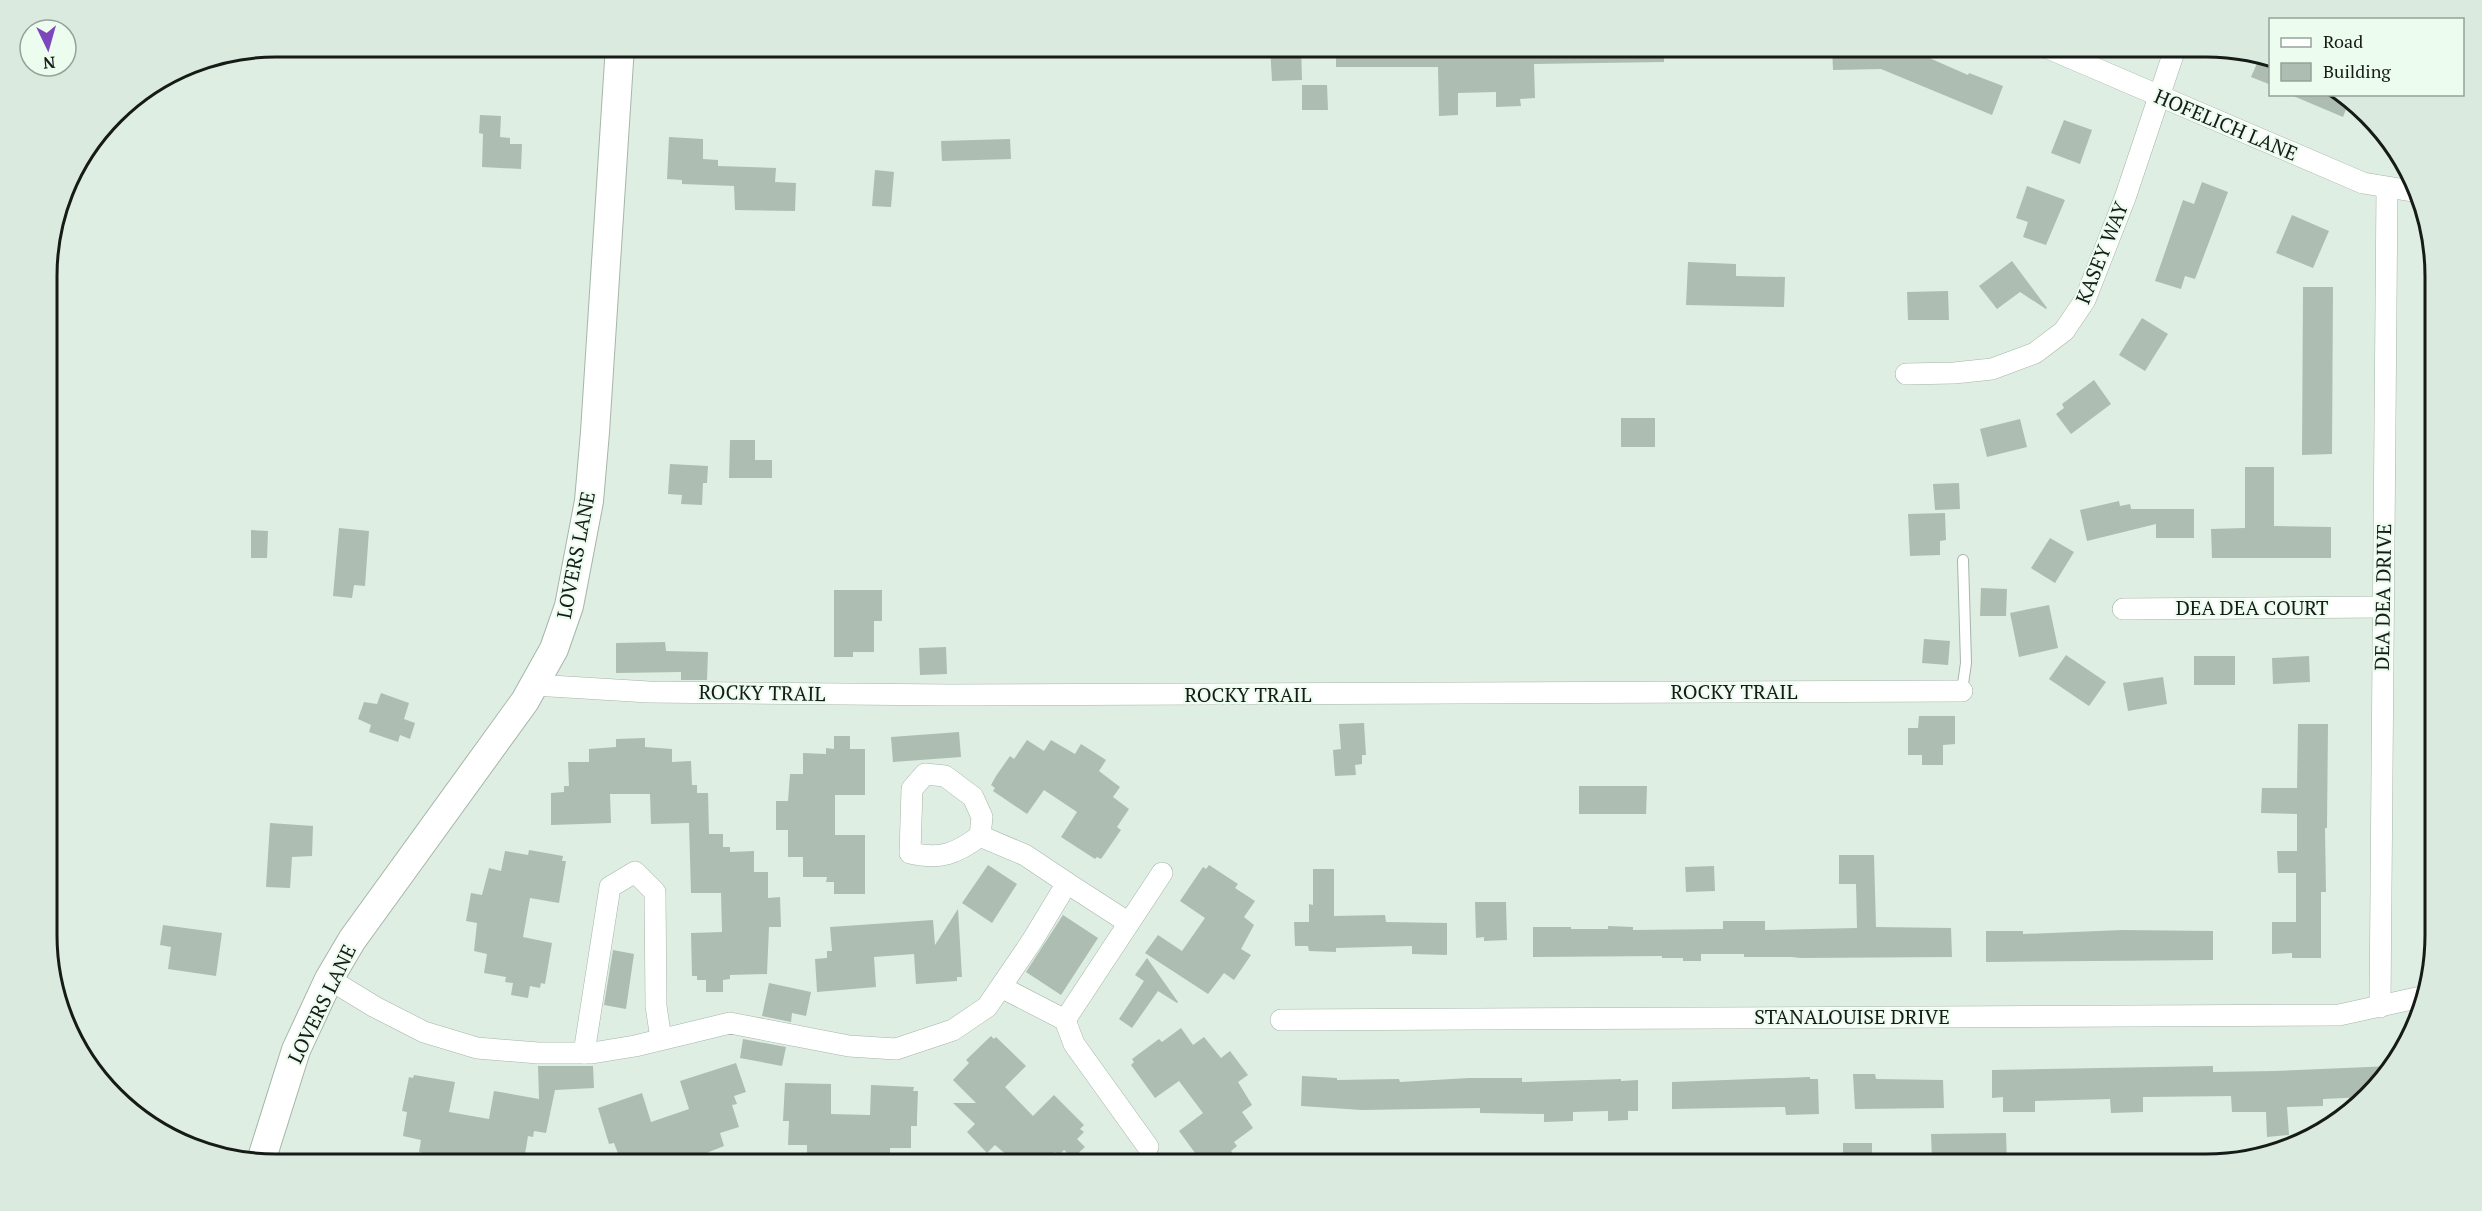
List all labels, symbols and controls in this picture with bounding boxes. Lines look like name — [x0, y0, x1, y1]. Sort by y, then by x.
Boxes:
north arrow — [18, 18, 78, 78]
legend — [2269, 18, 2464, 96]
text: Road — [2323, 29, 2363, 53]
text: N — [42, 51, 56, 74]
text: Building — [2323, 59, 2391, 83]
street label: HOFELICH LANE — [2150, 82, 2302, 167]
street label: KASEY WAY — [2069, 198, 2134, 308]
street label: LOVERS LANE — [550, 489, 601, 621]
street label: DEA DEA DRIVE — [2368, 523, 2397, 671]
street label: DEA DEA COURT — [2176, 594, 2328, 621]
street label: ROCKY TRAIL — [698, 678, 826, 707]
street label: ROCKY TRAIL — [1671, 678, 1797, 705]
street label: ROCKY TRAIL — [1185, 681, 1311, 708]
street label: LOVERS LANE — [281, 940, 362, 1068]
street label: STANALOUISE DRIVE — [1754, 1003, 1950, 1030]

